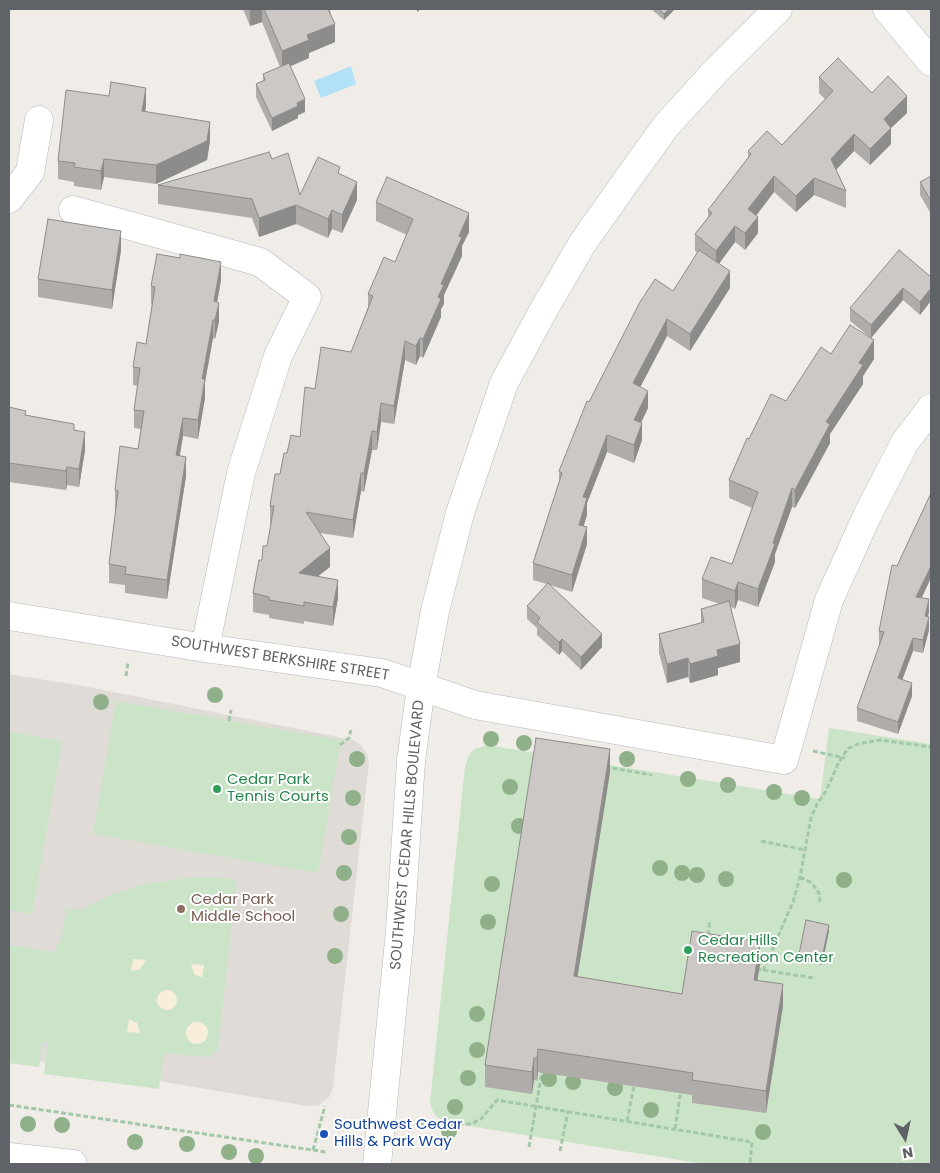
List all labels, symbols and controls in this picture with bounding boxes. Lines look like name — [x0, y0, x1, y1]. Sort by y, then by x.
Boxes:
street label: SOUTHWEST BERKSHIRE STREET — [170, 633, 390, 685]
street label: SOUTHWEST CEDAR HILLS BOULEVARD — [387, 699, 429, 971]
place label: Cedar Park Tennis Courts — [227, 771, 329, 806]
marker: Cedar Park Tennis Courts — [211, 783, 223, 795]
place label: Cedar Park Middle School — [191, 891, 295, 926]
marker: Cedar Park Middle School — [175, 903, 187, 915]
place label: Cedar Hills Recreation Center — [698, 932, 834, 967]
marker: Cedar Hills Recreation Center — [682, 944, 694, 956]
north arrow — [880, 1113, 930, 1163]
place label: Southwest Cedar Hills & Park Way — [334, 1116, 463, 1151]
marker: Southwest Cedar Hills & Park Way — [318, 1128, 330, 1140]
text: N — [901, 1142, 915, 1164]

